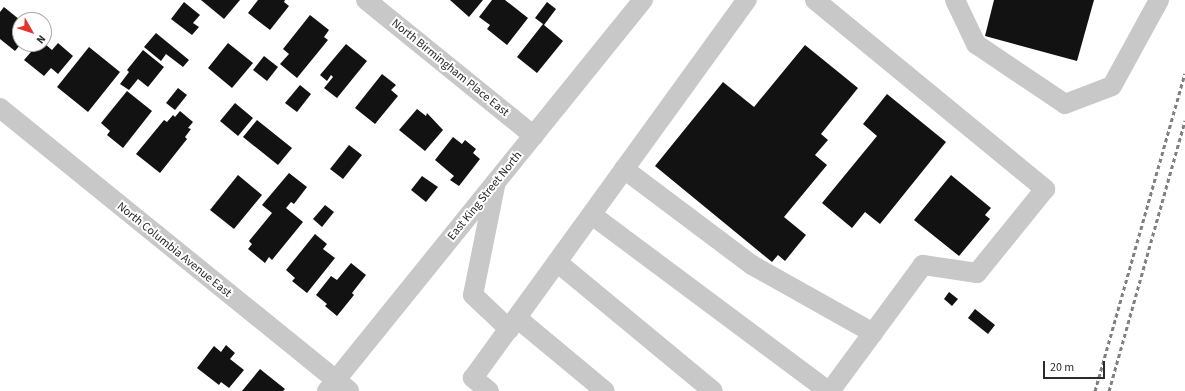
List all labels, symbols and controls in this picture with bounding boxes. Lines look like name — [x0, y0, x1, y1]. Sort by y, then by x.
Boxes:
north arrow — [12, 12, 52, 52]
street label: North Birmingham Place East — [388, 16, 512, 120]
text: N — [33, 32, 49, 47]
street label: East King Street North — [445, 149, 525, 243]
street label: North Columbia Avenue East — [114, 199, 234, 301]
scale bar — [1045, 353, 1107, 379]
text: 20 m — [1050, 359, 1074, 376]

